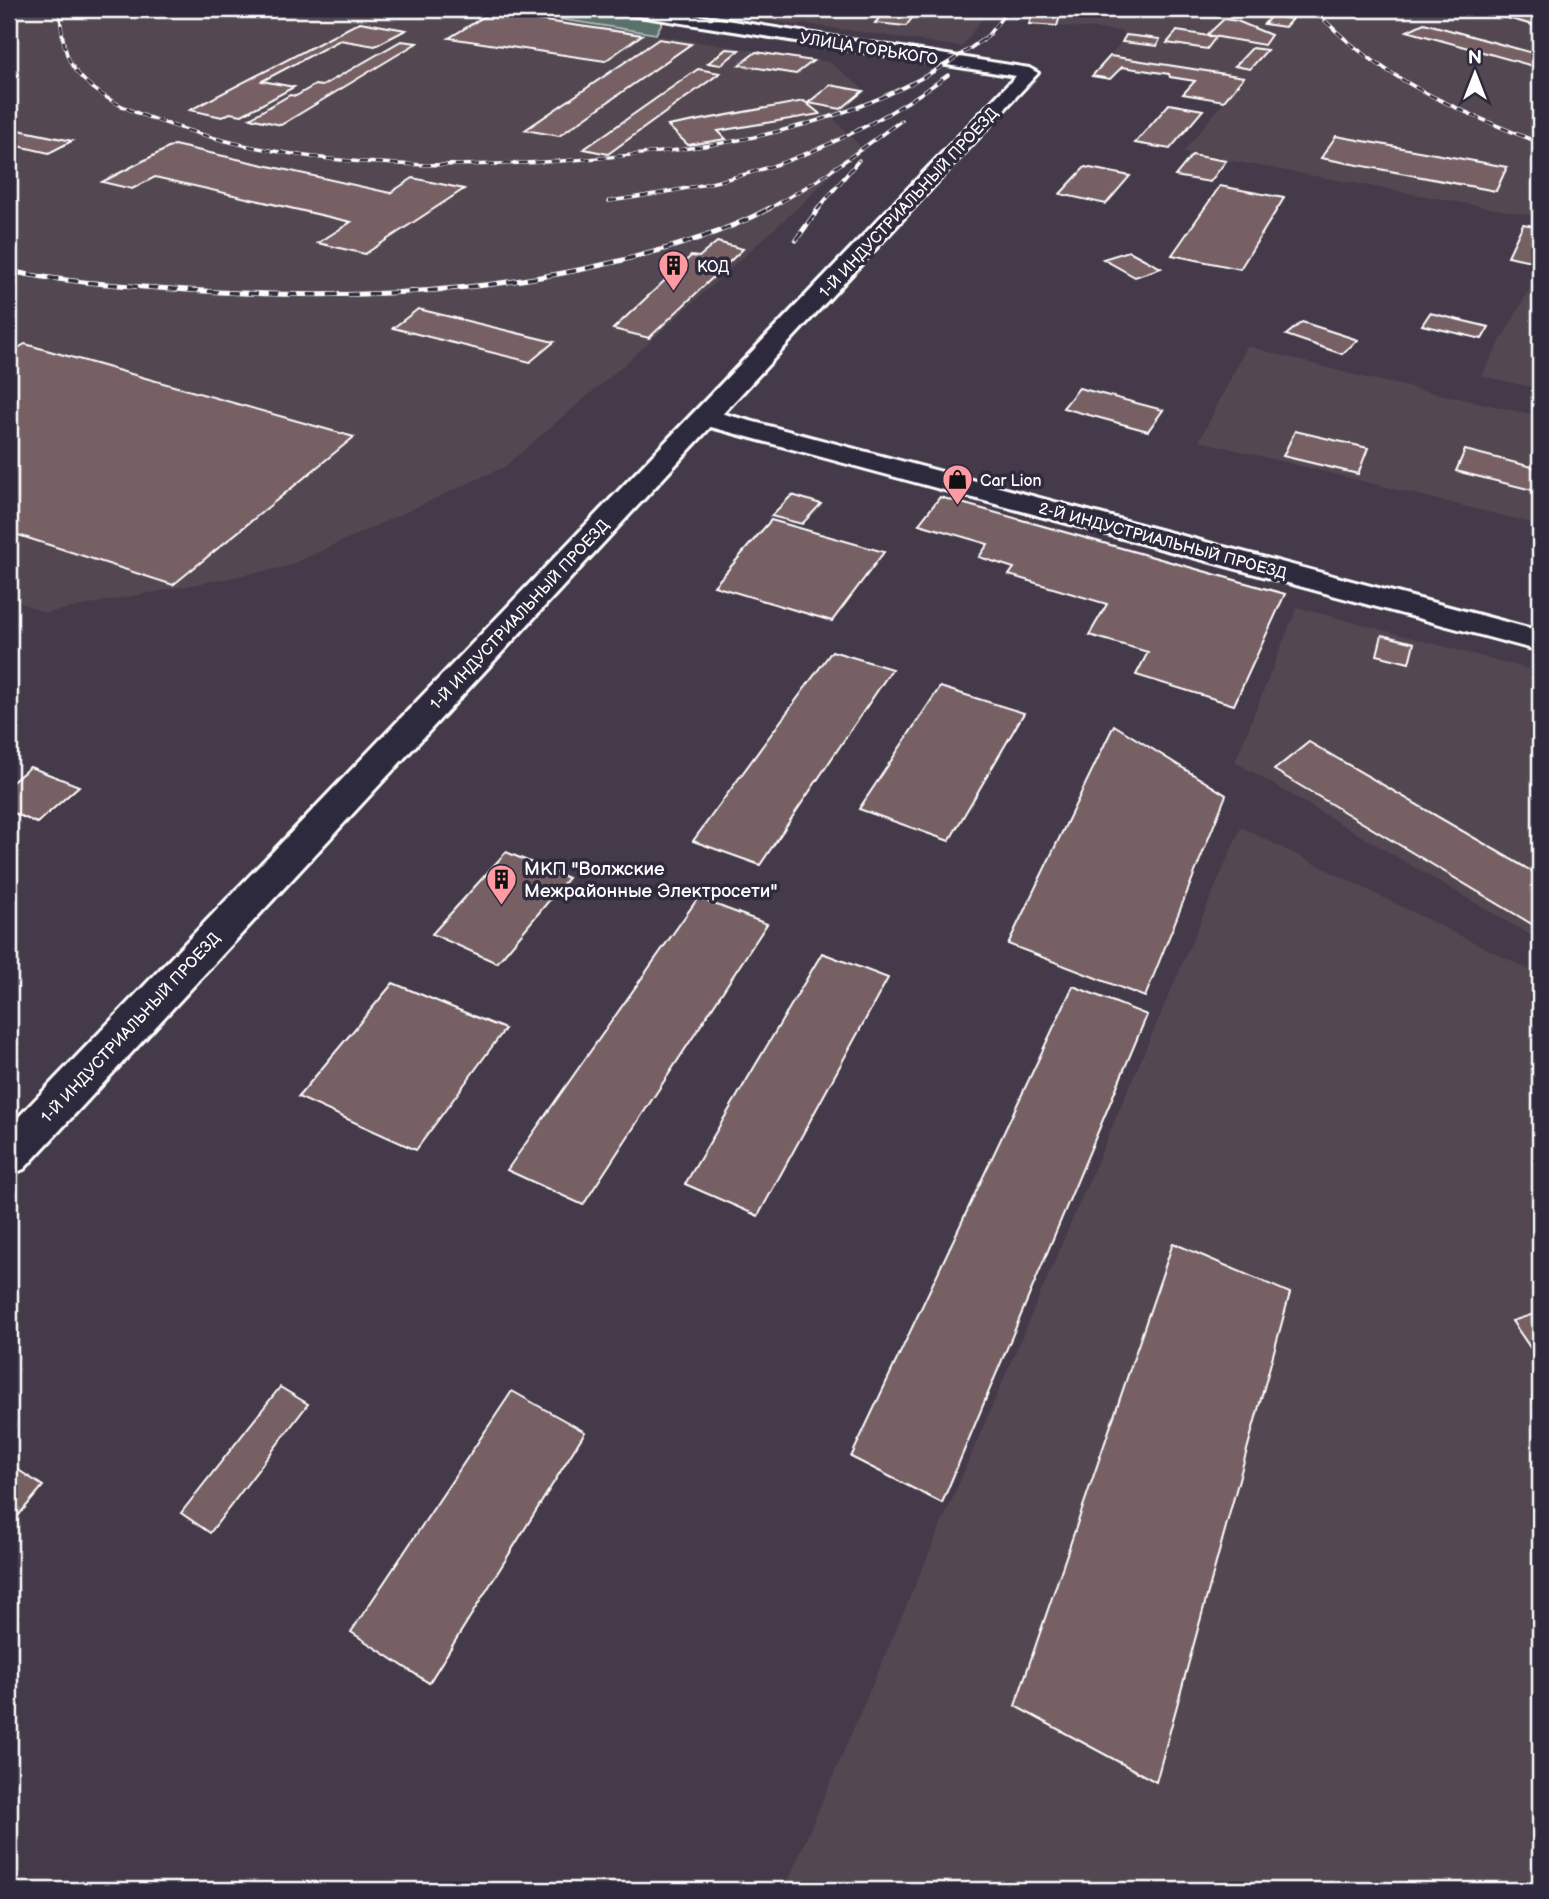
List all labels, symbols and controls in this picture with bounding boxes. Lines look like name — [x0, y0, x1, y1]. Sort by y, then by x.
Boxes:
street label: УЛИЦА ГОРЬКОГО — [798, 29, 940, 70]
north arrow — [1440, 38, 1510, 108]
text: N — [1468, 47, 1482, 70]
street label: 1-Й ИНДУСТРИАЛЬНЫЙ ПРОЕЗД — [816, 104, 1002, 302]
building icon: КОД — [657, 249, 691, 293]
place label: КОД — [697, 258, 729, 277]
shop icon: Car Lion — [940, 463, 974, 507]
place label: Car Lion — [980, 472, 1042, 491]
street label: 2-Й ИНДУСТРИАЛЬНЫЙ ПРОЕЗД — [1036, 499, 1289, 584]
street label: 1-Й ИНДУСТРИАЛЬНЫЙ ПРОЕЗД — [427, 516, 613, 714]
place label: МКП "Волжские Межрайонные Электросети" — [524, 858, 778, 903]
building icon: МКП "Волжские Межрайонные Электросети" — [484, 862, 518, 906]
street label: 1-Й ИНДУСТРИАЛЬНЫЙ ПРОЕЗД — [38, 929, 224, 1127]

